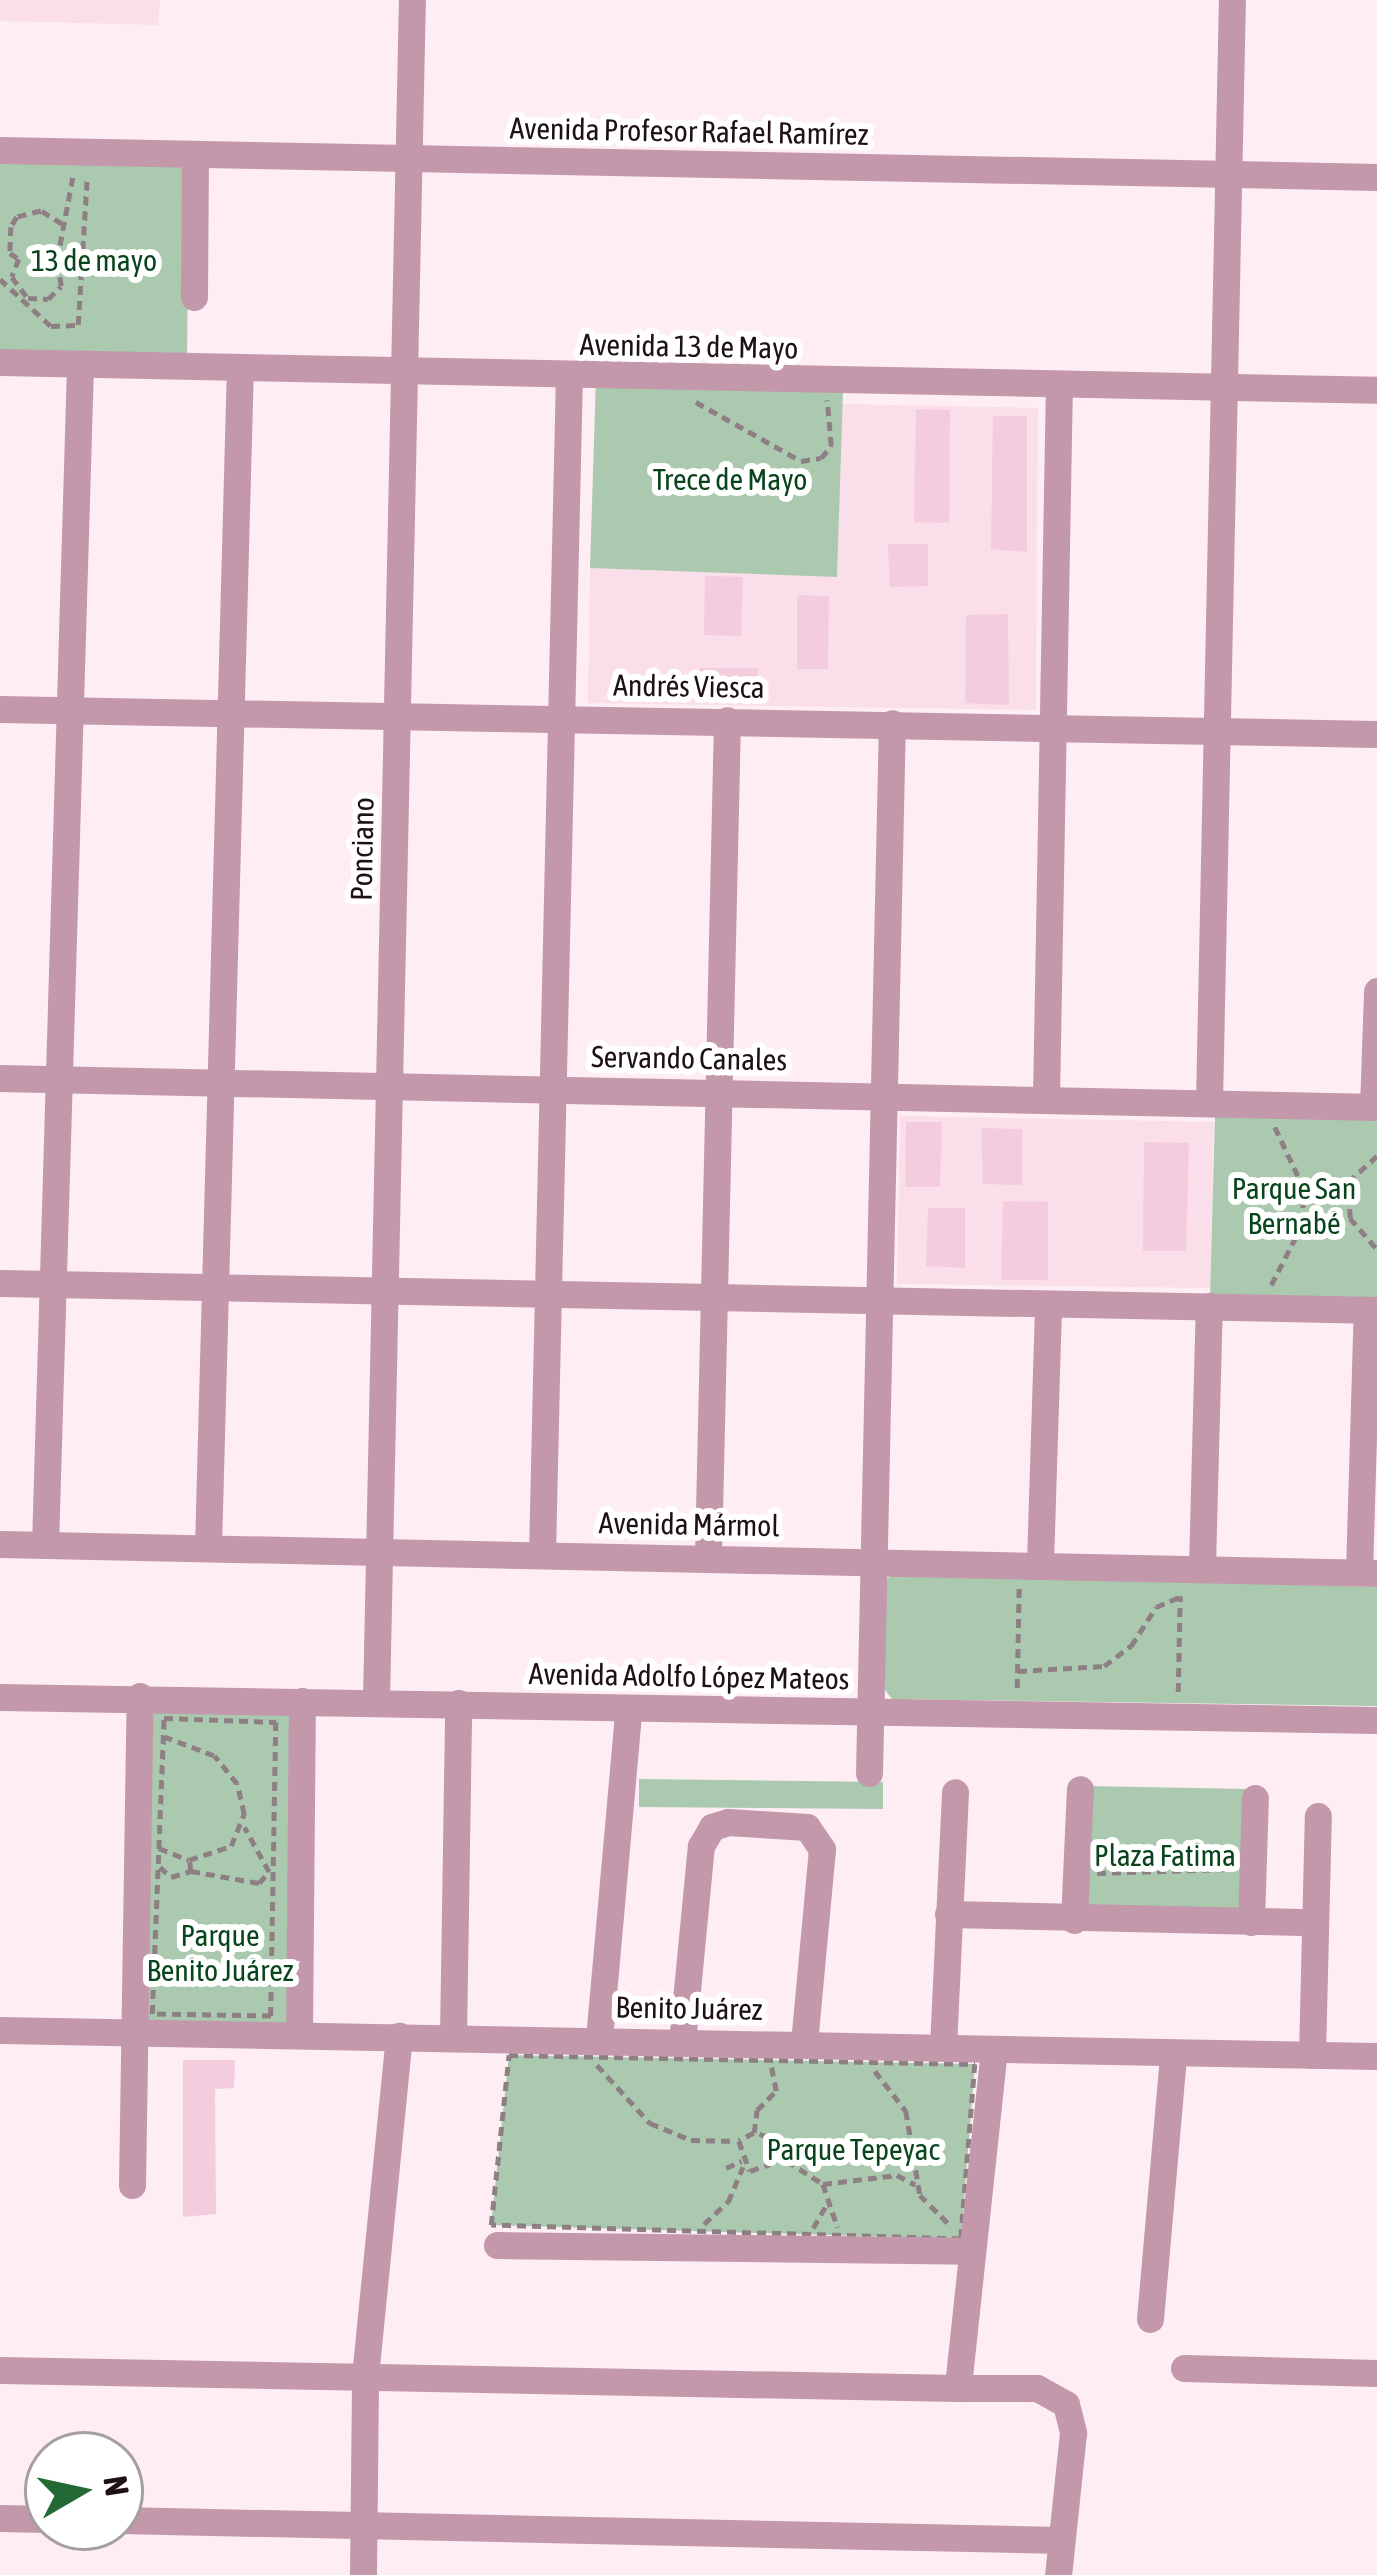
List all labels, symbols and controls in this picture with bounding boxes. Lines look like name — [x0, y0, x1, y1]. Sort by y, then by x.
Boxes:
street label: Avenida Profesor Rafael Ramírez — [509, 110, 869, 152]
park label: 13 de mayo — [31, 242, 157, 278]
street label: Avenida 13 de Mayo — [579, 326, 799, 366]
park label: Trece de Mayo — [653, 461, 807, 497]
street label: Andrés Viesca — [613, 667, 765, 705]
street label: Ponciano — [343, 797, 381, 901]
street label: Servando Canales — [591, 1038, 787, 1078]
park label: Parque San Bernabé — [1232, 1170, 1356, 1240]
street label: Avenida Mármol — [598, 1504, 780, 1544]
street label: Avenida Adolfo López Mateos — [528, 1655, 850, 1697]
park label: Plaza Fatima — [1094, 1837, 1236, 1873]
park label: Parque Benito Juárez — [146, 1917, 294, 1988]
street label: Benito Juárez — [615, 1989, 763, 2027]
park label: Parque Tepeyac — [767, 2131, 939, 2167]
north arrow — [24, 2431, 144, 2551]
text: N — [96, 2473, 137, 2498]

